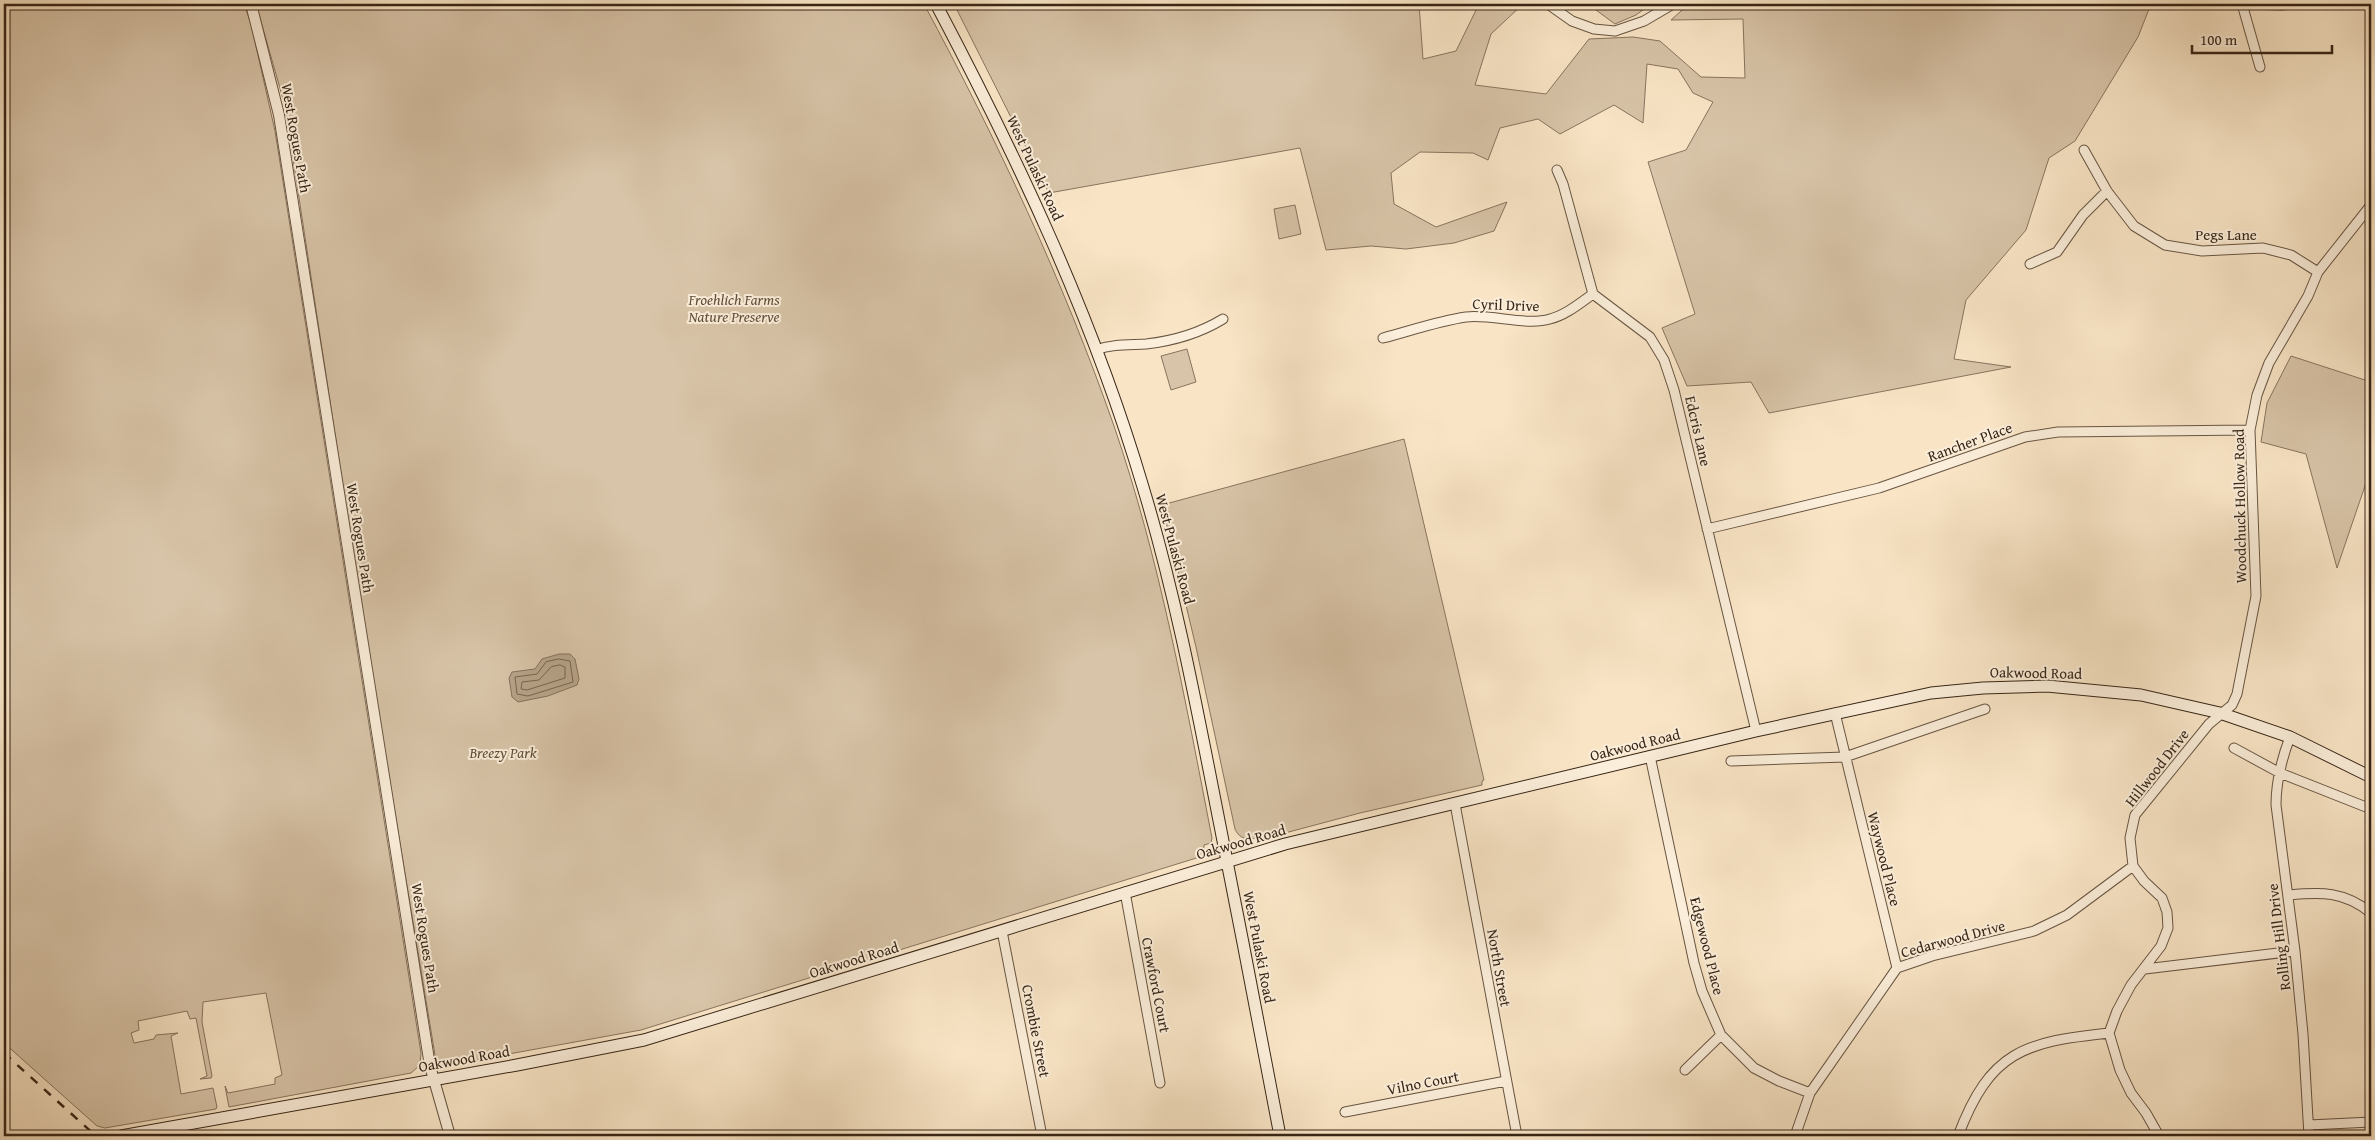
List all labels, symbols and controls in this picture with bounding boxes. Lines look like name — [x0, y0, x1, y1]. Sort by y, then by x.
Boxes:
scale bar — [2192, 22, 2332, 54]
text: 100 m — [2200, 29, 2238, 50]
street label: West Rogues Path — [277, 82, 317, 195]
street label: West Pulaski Road — [1002, 112, 1069, 224]
street label: Pegs Lane — [2195, 224, 2257, 245]
park label: Froehlich Farms Nature Preserve — [687, 289, 780, 327]
street label: Cyril Drive — [1472, 293, 1540, 316]
street label: Edcris Lane — [1680, 394, 1717, 468]
street label: Rancher Place — [1925, 417, 2015, 467]
street label: Woodchuck Hollow Road — [2228, 429, 2251, 583]
street label: West Rogues Path — [341, 482, 380, 595]
street label: West Pulaski Road — [1151, 491, 1200, 607]
street label: Oakwood Road — [1990, 661, 2082, 684]
street label: Oakwood Road — [1588, 723, 1682, 766]
street label: Hillwood Drive — [2120, 724, 2194, 811]
park label: Breezy Park — [468, 742, 537, 763]
street label: Waywood Place — [1863, 809, 1906, 908]
street label: Oakwood Road — [1194, 819, 1288, 864]
street label: West Rogues Path — [406, 882, 445, 995]
street label: Rolling Hill Drive — [2262, 882, 2295, 992]
street label: West Pulaski Road — [1238, 889, 1281, 1005]
street label: Edgewood Place — [1685, 895, 1730, 997]
street label: Cedarwood Drive — [1898, 915, 2007, 963]
street label: North Street — [1482, 927, 1517, 1009]
street label: Crawford Court — [1137, 935, 1176, 1035]
street label: Oakwood Road — [807, 936, 901, 983]
street label: Crombie Street — [1017, 983, 1056, 1080]
street label: Oakwood Road — [417, 1040, 511, 1077]
street label: Vilno Court — [1385, 1065, 1461, 1100]

